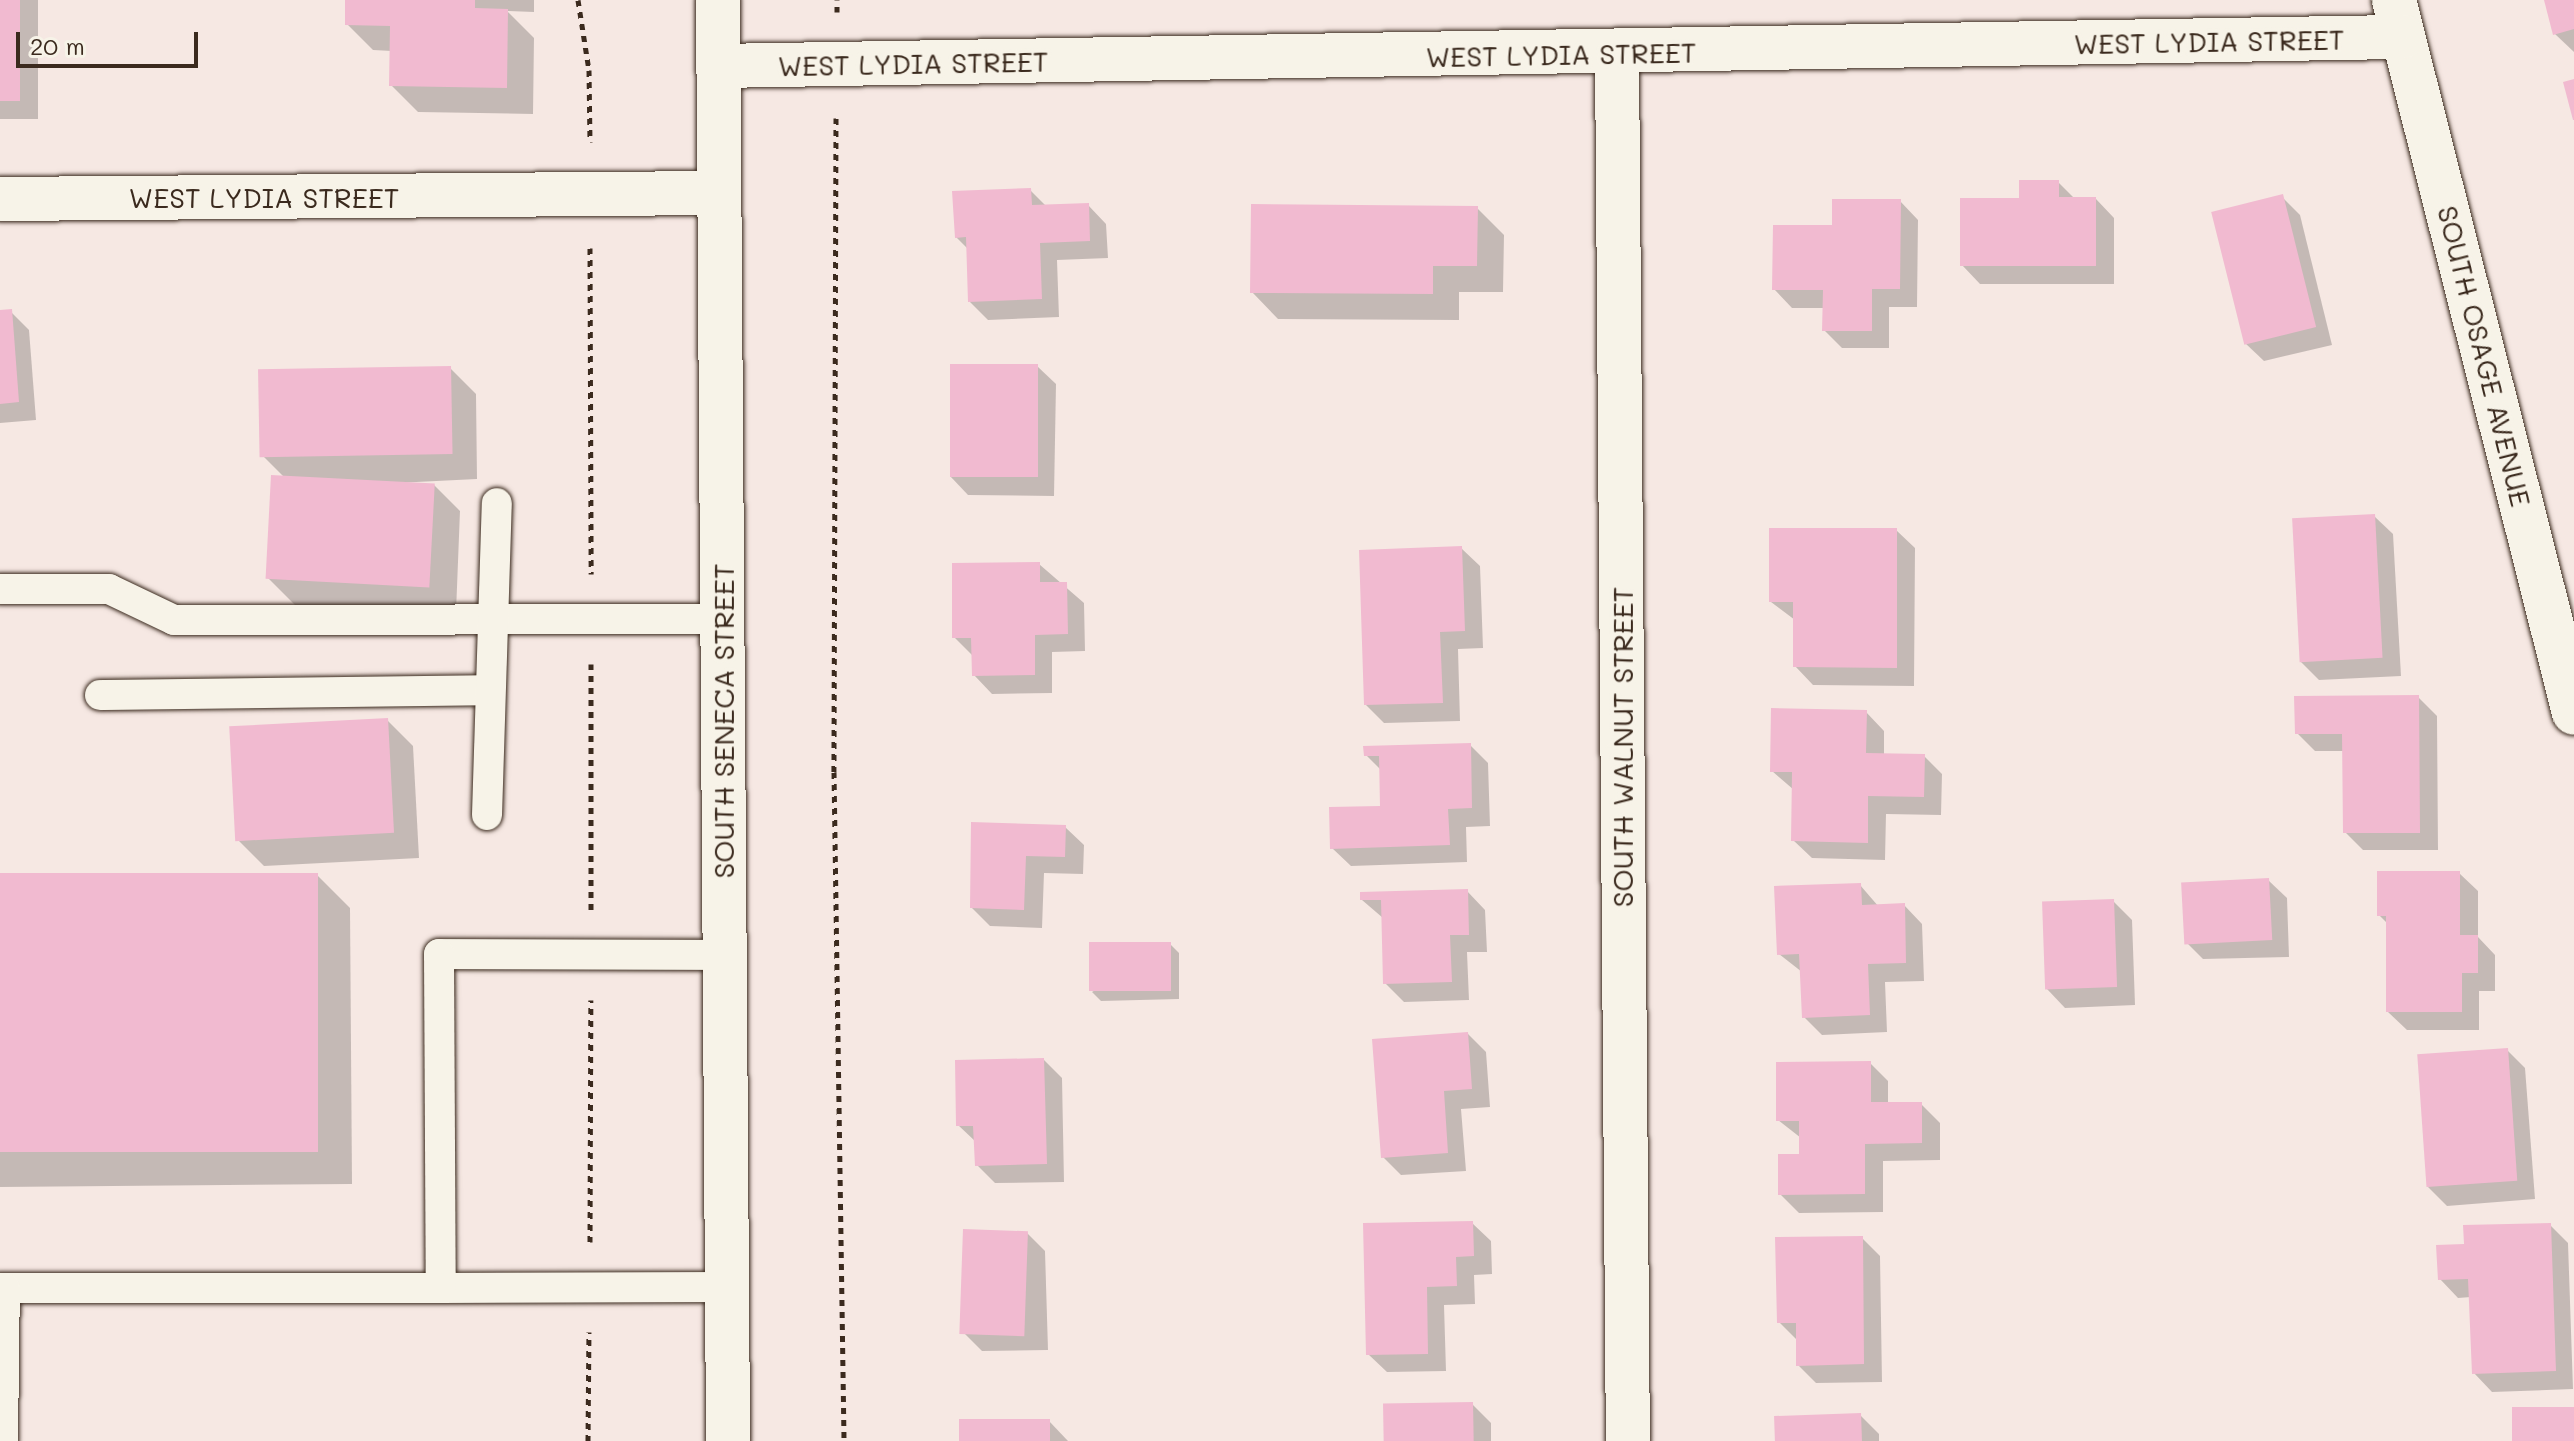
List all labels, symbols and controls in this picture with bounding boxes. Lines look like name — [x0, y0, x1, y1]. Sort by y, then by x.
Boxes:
scale bar — [20, 16, 202, 66]
street label: WEST LYDIA STREET — [2073, 22, 2345, 60]
text: 20 m — [30, 30, 85, 61]
street label: WEST LYDIA STREET — [1425, 35, 1697, 73]
street label: WEST LYDIA STREET — [777, 44, 1049, 82]
street label: WEST LYDIA STREET — [129, 180, 399, 214]
street label: SOUTH OSAGE AVENUE — [2431, 202, 2539, 510]
street label: SOUTH SENECA STREET — [706, 564, 740, 878]
street label: SOUTH WALNUT STREET — [1605, 587, 1639, 907]

